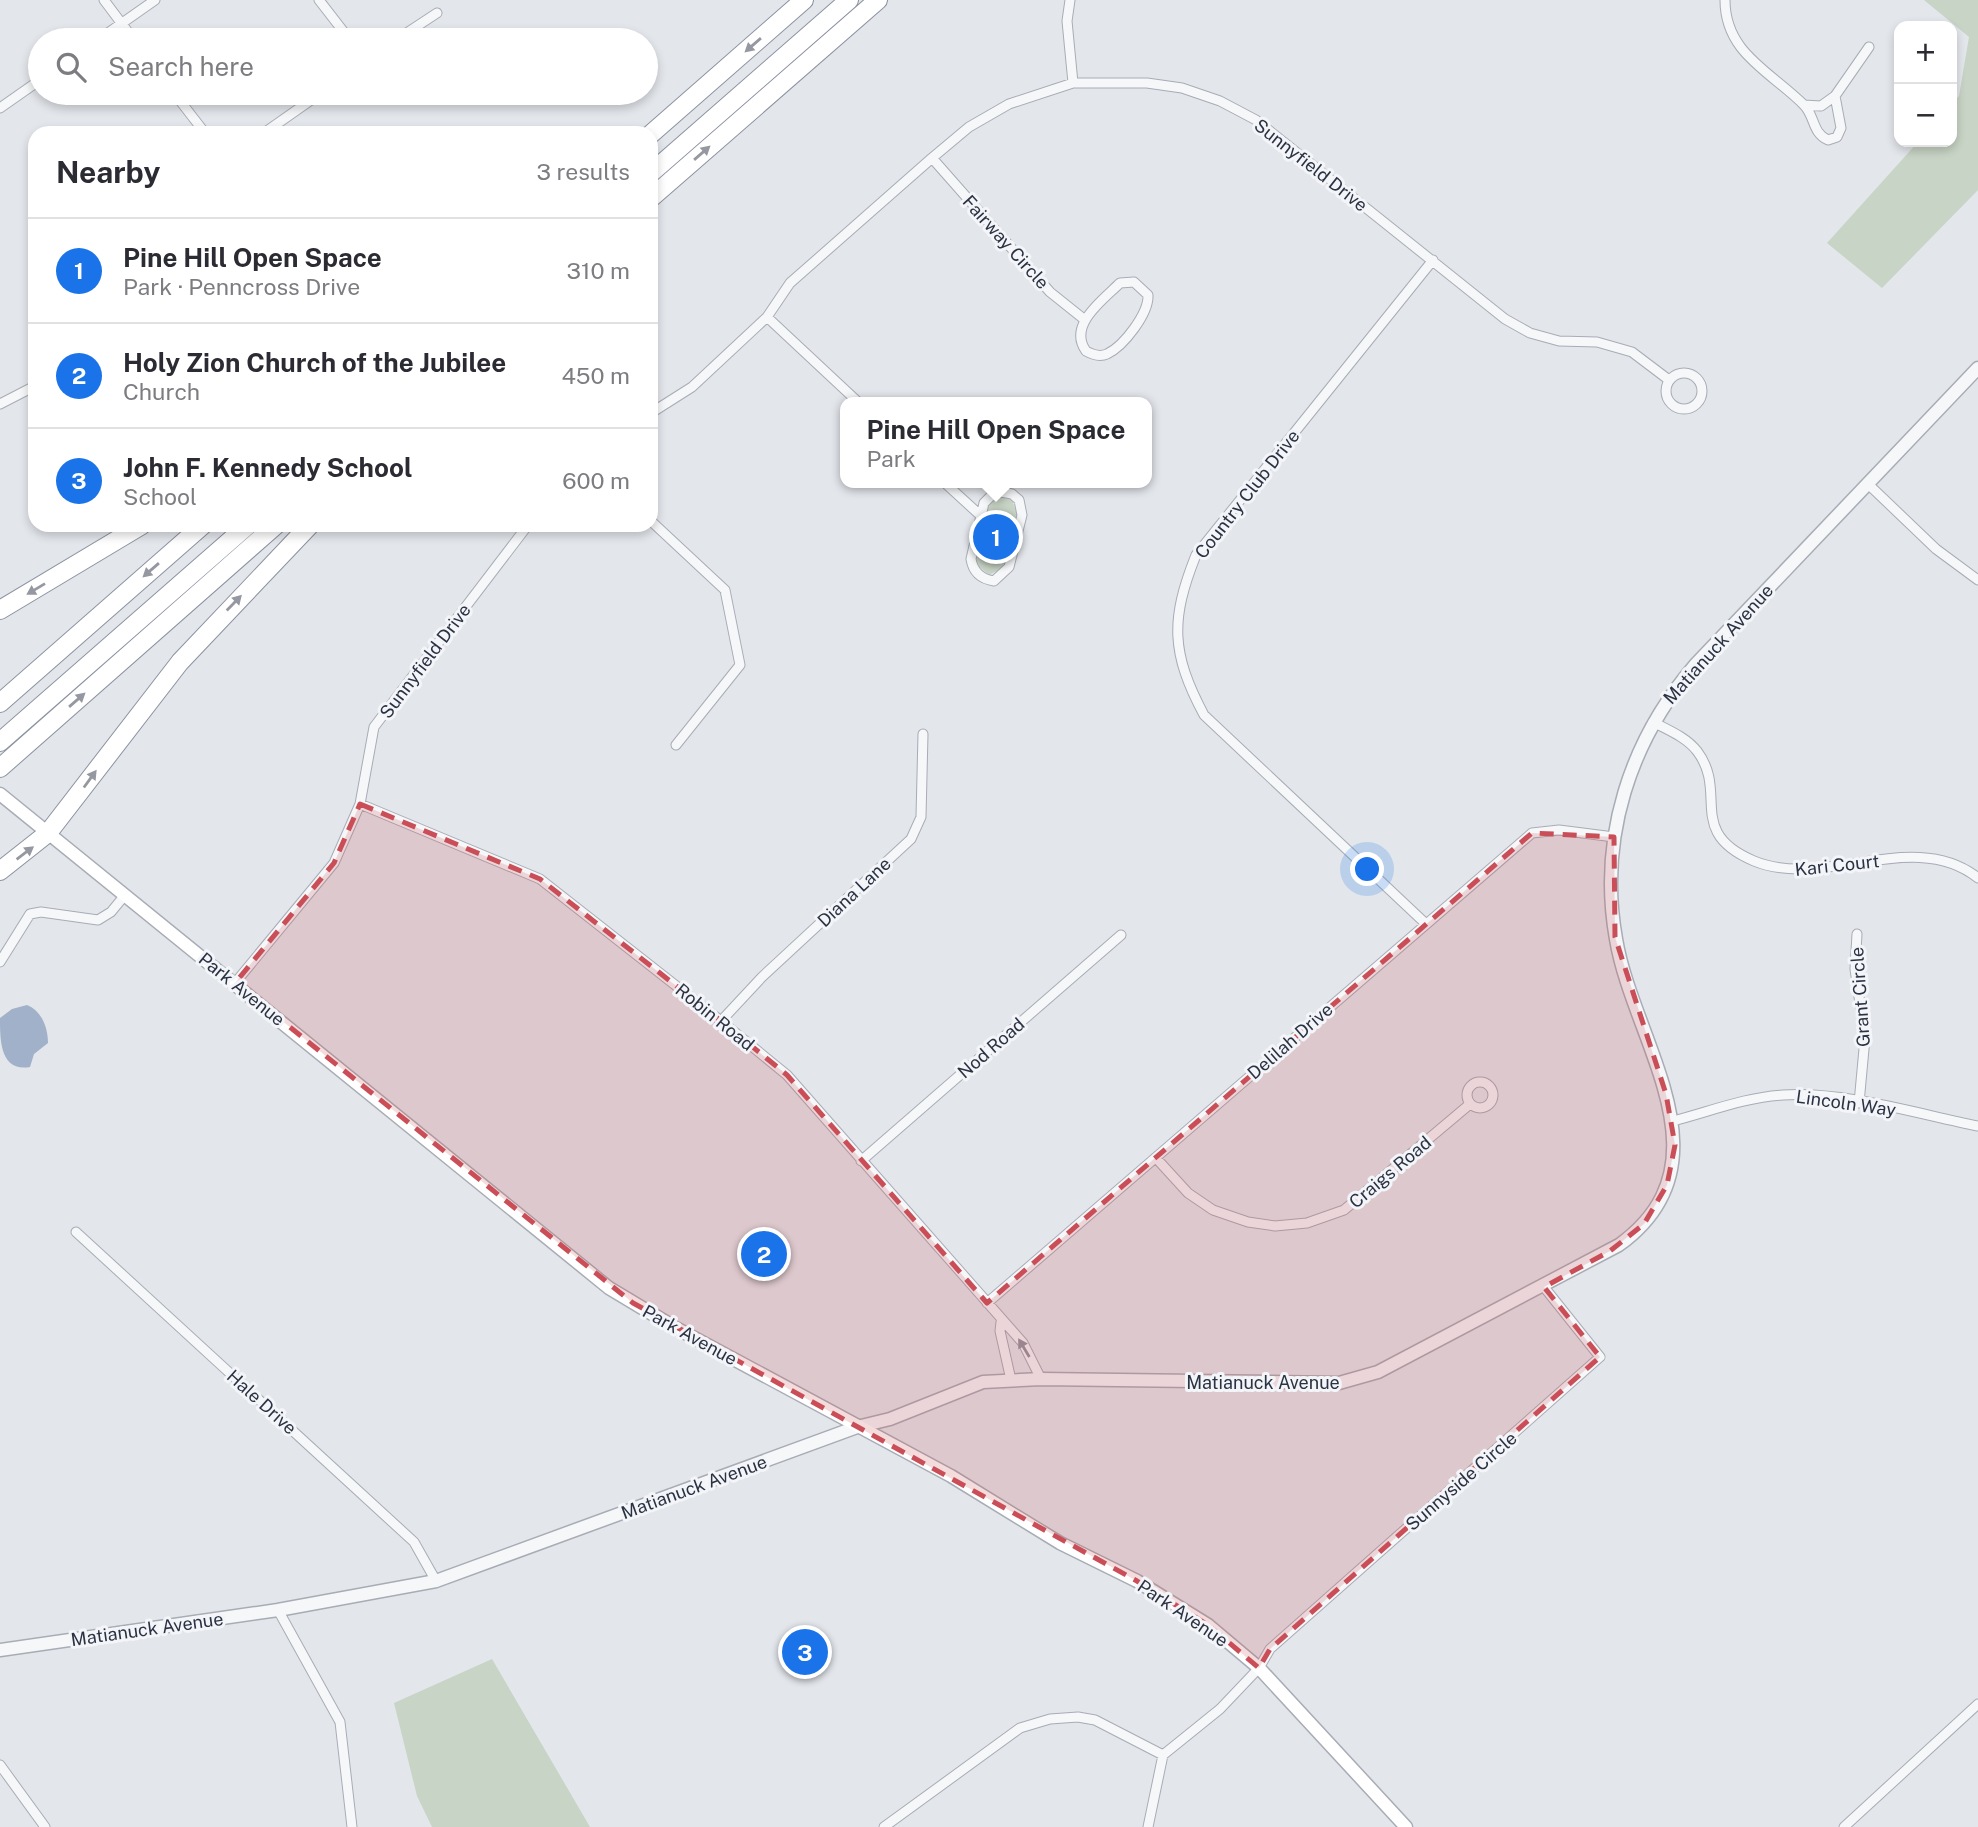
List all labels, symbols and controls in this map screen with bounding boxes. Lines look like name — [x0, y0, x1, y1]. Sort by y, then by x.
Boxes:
map controls — [1894, 21, 1957, 147]
button: + — [1894, 21, 1957, 84]
search box — [28, 28, 658, 105]
one-way arrow — [744, 37, 762, 53]
icon: search — [52, 48, 90, 86]
text: Search here — [108, 51, 254, 82]
button: − — [1894, 84, 1957, 147]
street label: Sunnyfield Drive — [1250, 114, 1372, 216]
one-way arrow — [694, 146, 711, 161]
text: Nearby — [56, 154, 160, 190]
text: 3 results — [536, 158, 630, 185]
street label: Fairway Circle — [959, 191, 1053, 293]
text: Pine Hill Open Space — [123, 242, 382, 273]
text: 1 — [74, 257, 84, 284]
text: 310 m — [567, 257, 630, 284]
text: Park · Penncross Drive — [123, 273, 360, 300]
text: Holy Zion Church of the Jubilee — [123, 347, 506, 378]
text: 2 — [72, 362, 86, 389]
text: 450 m — [561, 362, 630, 389]
text: Church — [123, 378, 200, 405]
popup — [840, 397, 1152, 488]
text: Pine Hill Open Space — [867, 414, 1125, 445]
street label: Country Club Drive — [1190, 425, 1304, 563]
text: Park — [867, 445, 916, 472]
text: John F. Kennedy School — [123, 452, 412, 483]
text: 3 — [71, 467, 87, 494]
text: 600 m — [562, 467, 630, 494]
text: School — [123, 483, 197, 510]
pin: 1 — [973, 511, 1019, 563]
one-way arrow — [143, 562, 160, 577]
street label: Matianuck Avenue — [1659, 580, 1777, 708]
one-way arrow — [27, 582, 46, 595]
one-way arrow — [225, 595, 241, 612]
street label: Sunnyfield Drive — [375, 600, 475, 722]
one-way arrow — [68, 693, 85, 709]
one-way arrow — [82, 770, 96, 788]
one-way arrow — [15, 845, 33, 860]
street label: Kari Court — [1794, 850, 1880, 880]
your location — [1350, 852, 1384, 886]
street label: Diana Lane — [813, 853, 895, 931]
street label: Grant Circle — [1846, 946, 1874, 1048]
street label: Park Avenue — [195, 948, 289, 1030]
street label: Robin Road — [672, 979, 758, 1055]
street label: Delilah Drive — [1243, 998, 1337, 1084]
street label: Nod Road — [953, 1013, 1029, 1083]
street label: Lincoln Way — [1795, 1086, 1898, 1120]
street label: Craigs Road — [1345, 1132, 1435, 1212]
pin: 2 — [741, 1228, 787, 1280]
street label: Park Avenue — [639, 1300, 741, 1370]
one-way arrow — [1018, 1338, 1031, 1357]
street label: Hale Drive — [223, 1365, 301, 1439]
street label: Matianuck Avenue — [1186, 1372, 1340, 1393]
street label: Sunnyside Circle — [1401, 1427, 1521, 1535]
street label: Matianuck Avenue — [618, 1451, 770, 1523]
street label: Park Avenue — [1134, 1575, 1232, 1651]
street label: Matianuck Avenue — [69, 1608, 225, 1650]
pin: 3 — [782, 1626, 828, 1678]

